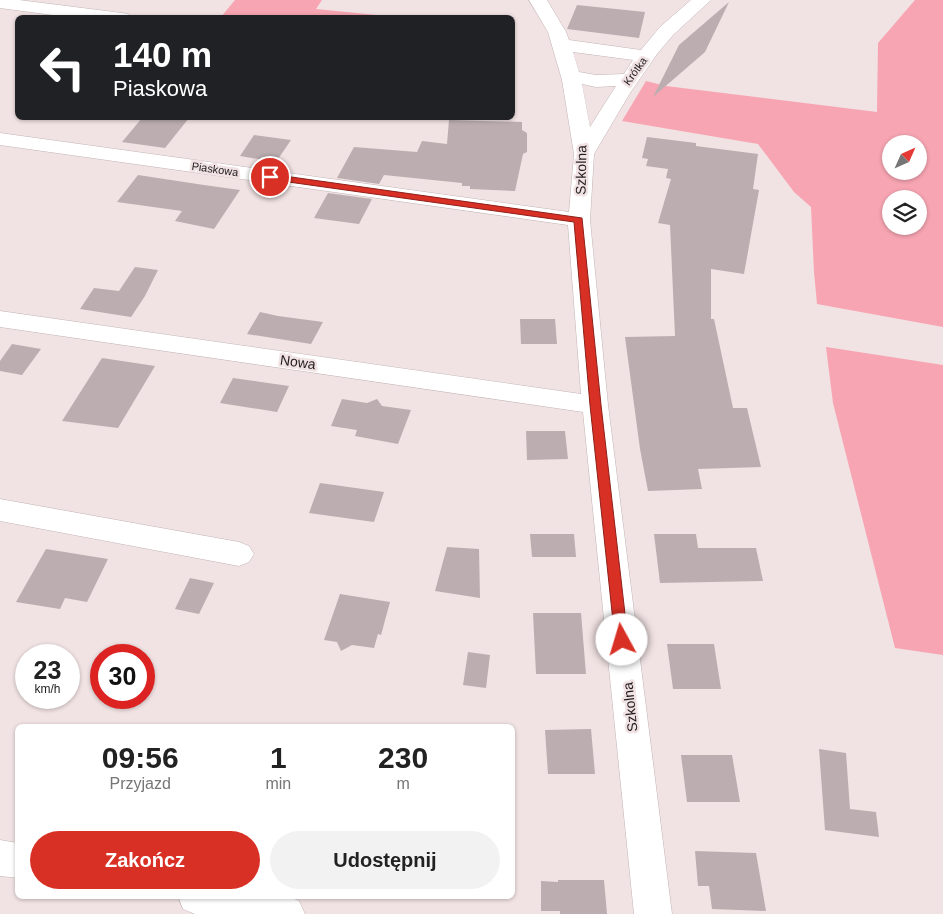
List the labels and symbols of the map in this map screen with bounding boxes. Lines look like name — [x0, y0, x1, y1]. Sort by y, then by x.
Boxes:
street label: Krótka — [621, 54, 650, 87]
north arrow — [882, 135, 928, 180]
street label: Szkolna — [573, 145, 589, 195]
pin — [249, 156, 291, 198]
street label: Piaskowa — [191, 160, 240, 178]
street label: Nowa — [279, 352, 317, 372]
position arrow — [595, 613, 647, 665]
speed limit sign: 30 — [90, 644, 155, 709]
street label: Szkolna — [619, 681, 641, 733]

